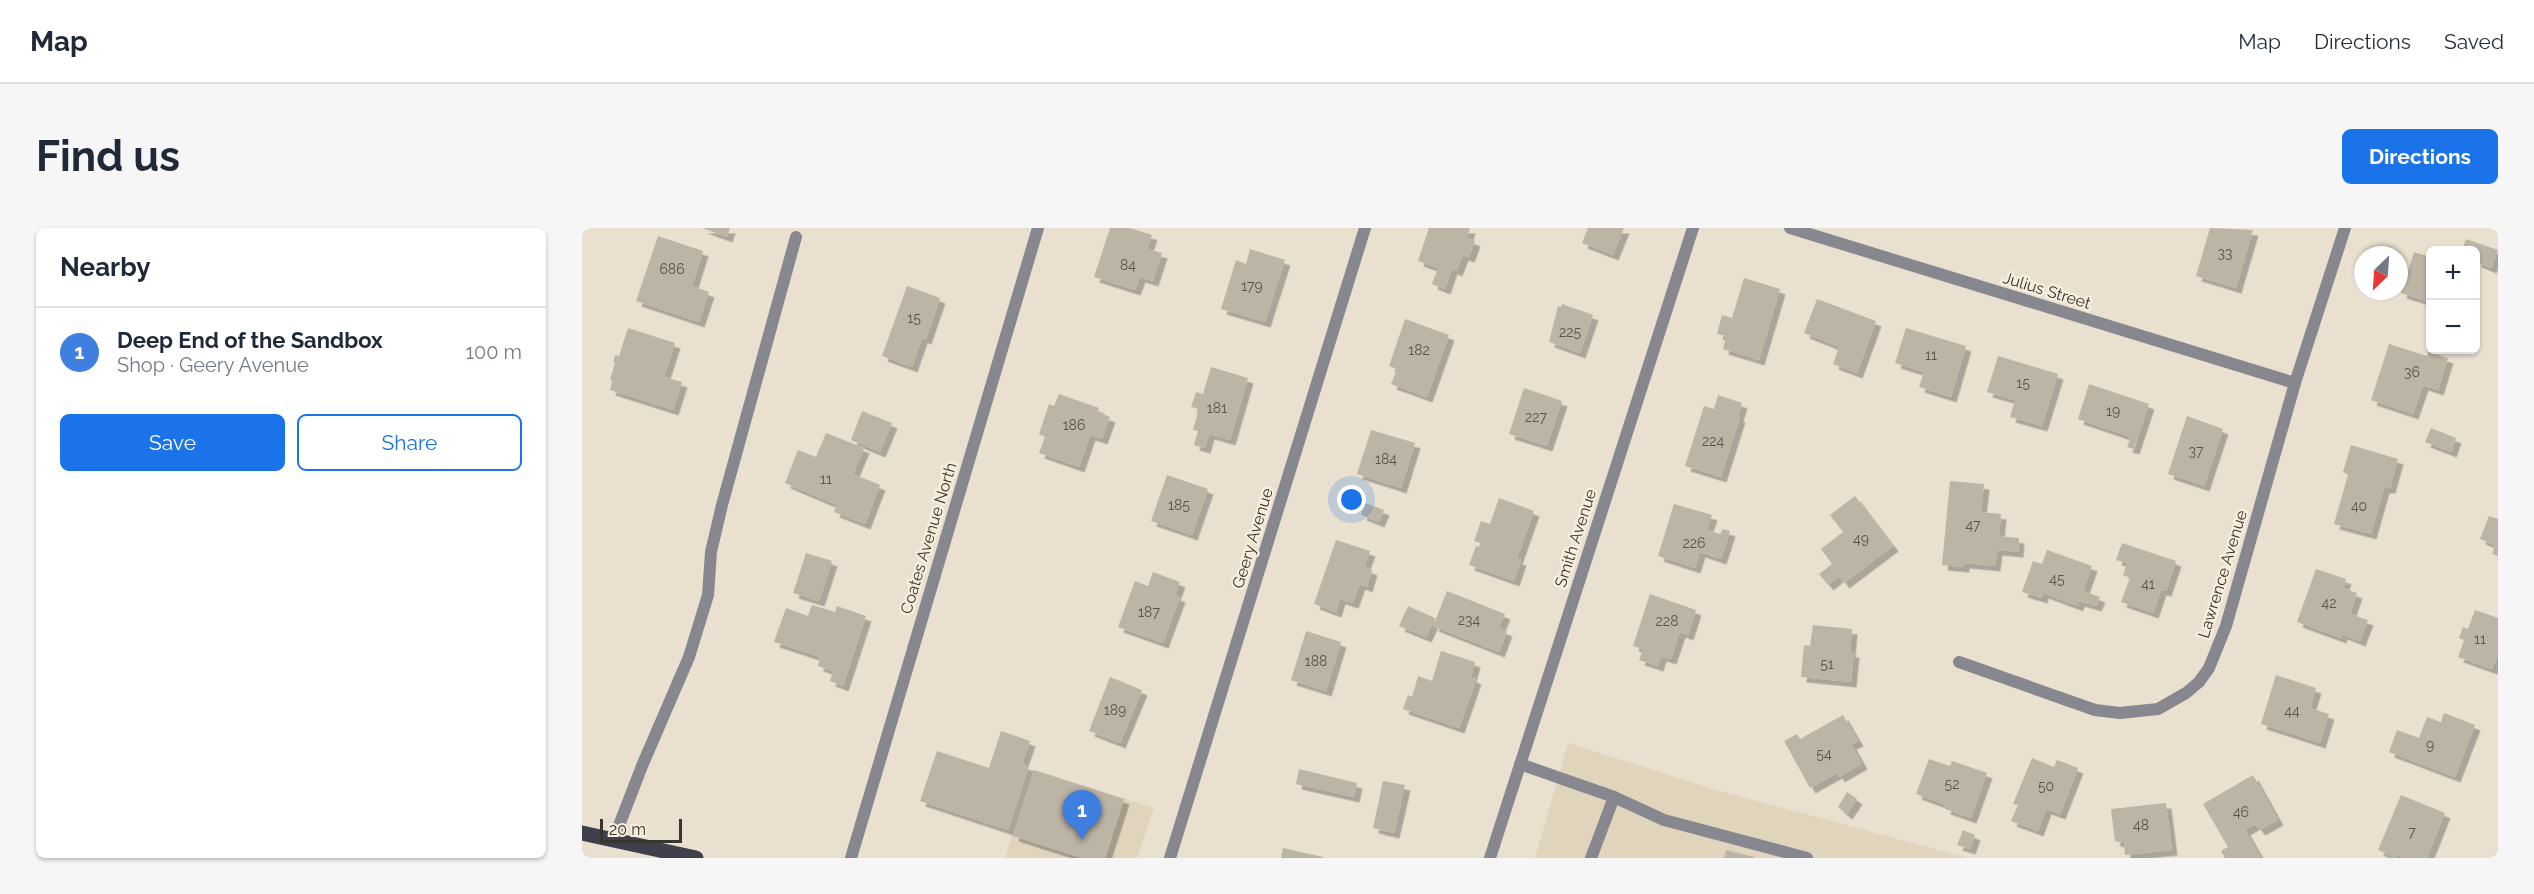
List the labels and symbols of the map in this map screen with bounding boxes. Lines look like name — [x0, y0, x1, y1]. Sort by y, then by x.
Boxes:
house number: 33 — [2218, 245, 2232, 261]
north arrow — [2354, 246, 2408, 300]
house number: 84 — [1120, 257, 1136, 273]
house number: 686 — [659, 261, 685, 277]
street label: Julius Street — [2001, 268, 2094, 313]
house number: 179 — [1241, 278, 1263, 294]
house number: 15 — [907, 310, 921, 326]
house number: 225 — [1559, 324, 1581, 340]
house number: 182 — [1408, 342, 1430, 358]
house number: 11 — [1925, 347, 1937, 363]
house number: 36 — [2404, 364, 2420, 380]
house number: 15 — [2016, 375, 2030, 391]
house number: 181 — [1207, 400, 1227, 416]
house number: 19 — [2106, 403, 2120, 419]
house number: 227 — [1525, 409, 1548, 425]
house number: 186 — [1063, 417, 1085, 433]
house number: 224 — [1702, 433, 1724, 449]
house number: 37 — [2189, 443, 2204, 459]
house number: 184 — [1375, 451, 1397, 467]
street label: Coates Avenue North — [896, 460, 961, 616]
house number: 11 — [820, 471, 832, 487]
your location — [1337, 485, 1366, 514]
street label: Geery Avenue — [1228, 486, 1277, 591]
street label: Smith Avenue — [1551, 487, 1600, 590]
house number: 185 — [1168, 497, 1190, 513]
house number: 40 — [2351, 498, 2367, 514]
street label: Lawrence Avenue — [2194, 508, 2251, 640]
house number: 47 — [1965, 517, 1981, 533]
house number: 49 — [1853, 531, 1869, 547]
house number: 226 — [1682, 535, 1706, 551]
house number: 45 — [2049, 571, 2065, 587]
house number: 41 — [2141, 576, 2155, 592]
house number: 42 — [2322, 595, 2336, 611]
house number: 187 — [1138, 604, 1160, 620]
house number: 234 — [1458, 612, 1481, 628]
house number: 228 — [1656, 613, 1678, 629]
house number: 11 — [2474, 631, 2486, 647]
house number: 188 — [1305, 653, 1327, 669]
house number: 51 — [1820, 656, 1834, 672]
house number: 189 — [1104, 702, 1126, 718]
house number: 44 — [2284, 703, 2300, 719]
house number: 9 — [2426, 737, 2434, 753]
house number: 54 — [1816, 746, 1832, 762]
house number: 52 — [1945, 776, 1959, 792]
house number: 50 — [2038, 778, 2054, 794]
pin: 1 — [1062, 790, 1102, 840]
house number: 46 — [2233, 804, 2249, 820]
scale bar — [600, 816, 682, 844]
house number: 48 — [2133, 817, 2149, 833]
house number: 7 — [2408, 824, 2416, 840]

